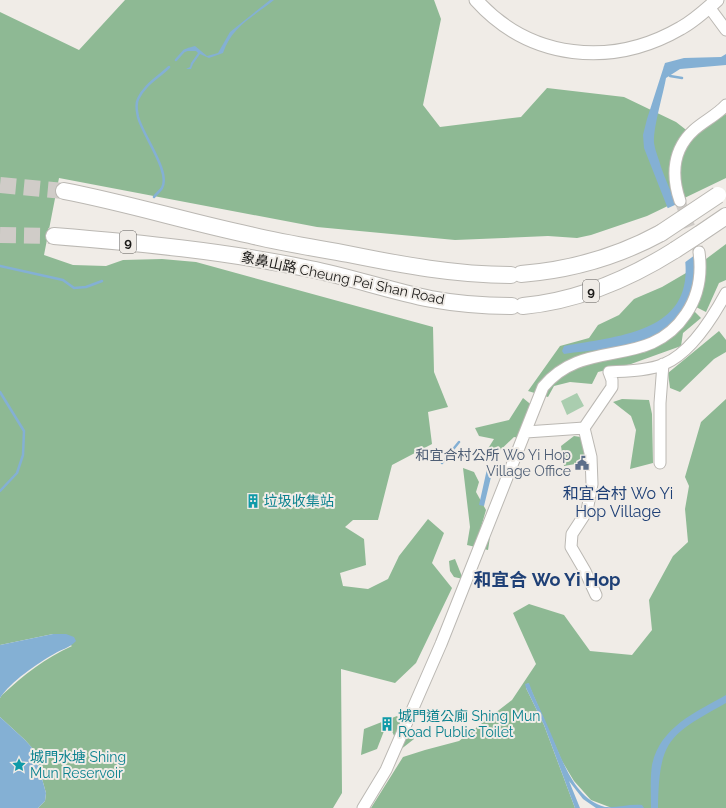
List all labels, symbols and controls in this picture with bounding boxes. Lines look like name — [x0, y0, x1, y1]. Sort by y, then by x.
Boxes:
road number: 9 — [120, 231, 136, 253]
street label: 象鼻山路 Cheung Pei Shan Road — [240, 249, 446, 307]
road number: 9 — [583, 280, 599, 302]
place label: 和宜合村公所 Wo Yi Hop Village Office — [415, 447, 571, 479]
public building icon: 和宜合村公所 Wo Yi Hop Village Office — [574, 455, 590, 471]
district label: 和宜合村 Wo Yi Hop Village — [563, 484, 673, 521]
building icon: 垃圾收集站 — [245, 493, 261, 509]
place label: 垃圾收集站 — [264, 493, 334, 509]
district label: 和宜合 Wo Yi Hop — [474, 569, 620, 590]
place label: 城門道公廁 Shing Mun Road Public Toilet — [398, 708, 540, 740]
building icon: 城門道公廁 Shing Mun Road Public Toilet — [379, 716, 395, 732]
place label: 城門水塘 Shing Mun Reservoir — [30, 749, 126, 781]
place icon: 城門水塘 Shing Mun Reservoir — [11, 757, 27, 773]

